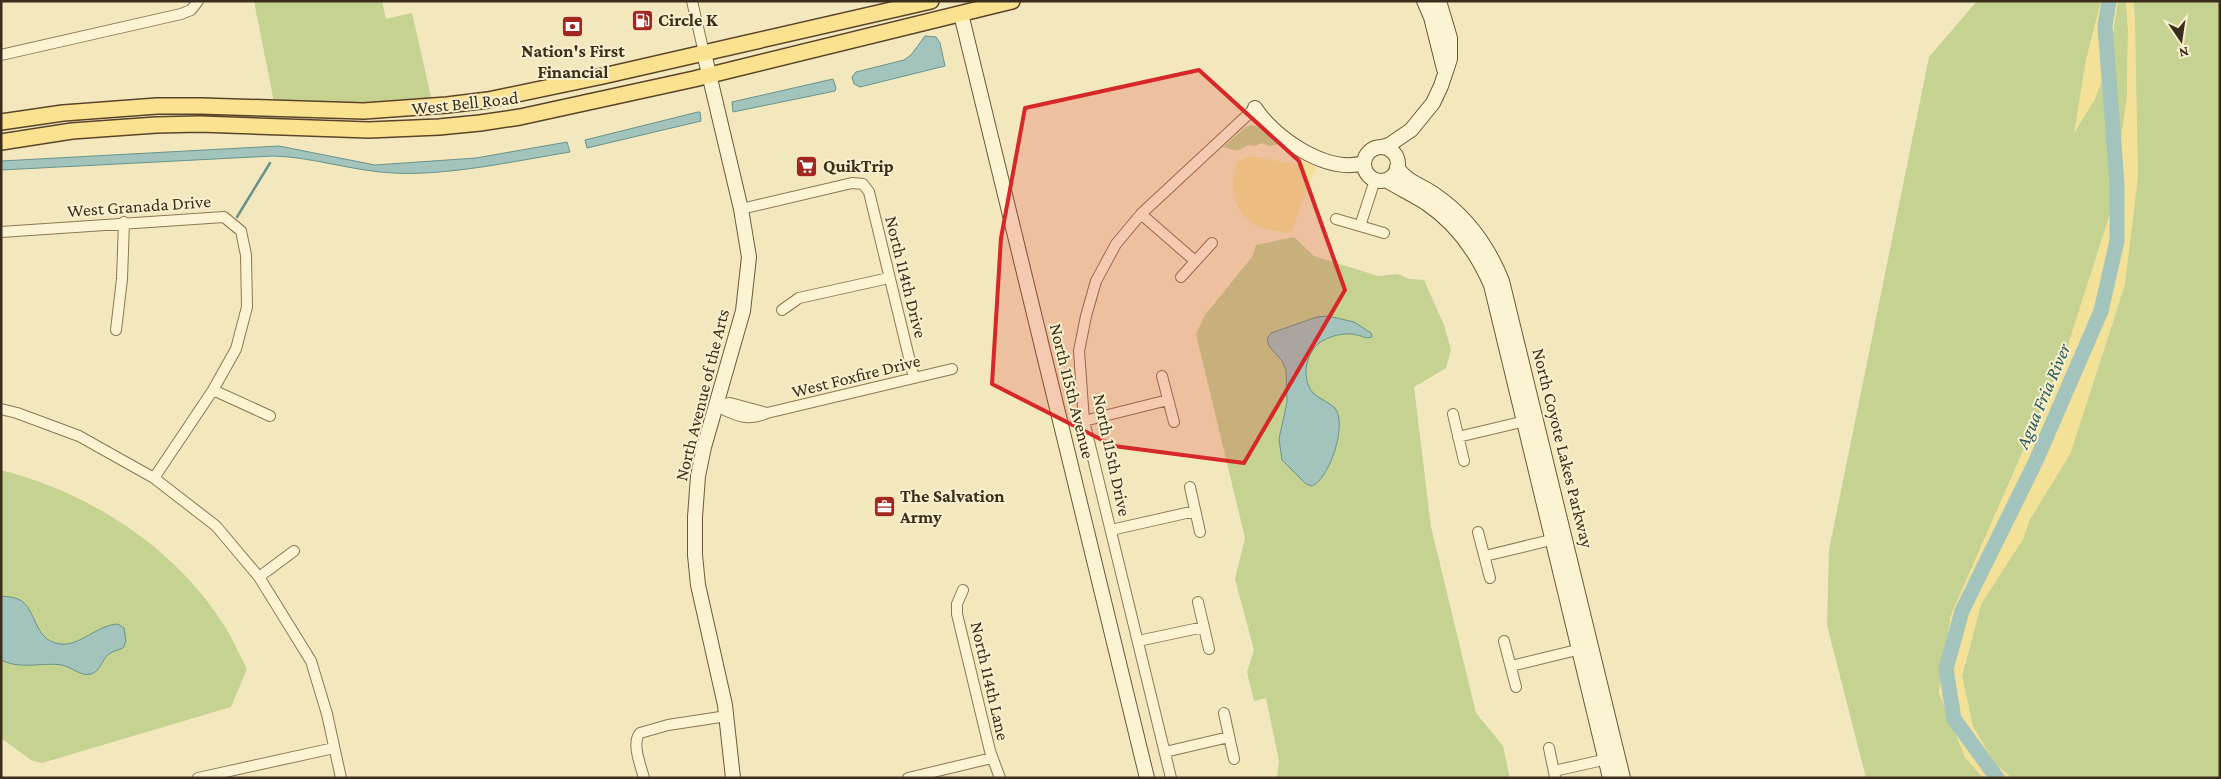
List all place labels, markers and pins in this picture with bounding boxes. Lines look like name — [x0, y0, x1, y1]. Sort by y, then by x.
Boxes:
fuel station icon: Circle K — [630, 8, 654, 32]
place label: Circle K — [658, 10, 718, 30]
bank icon: Nation's First Financial — [561, 14, 585, 38]
place label: Nation's First Financial — [521, 41, 625, 82]
supermarket icon: QuikTrip — [795, 154, 819, 178]
place label: QuikTrip — [823, 156, 894, 176]
place label: The Salvation Army — [899, 486, 1005, 527]
office icon: The Salvation Army — [872, 494, 896, 518]

